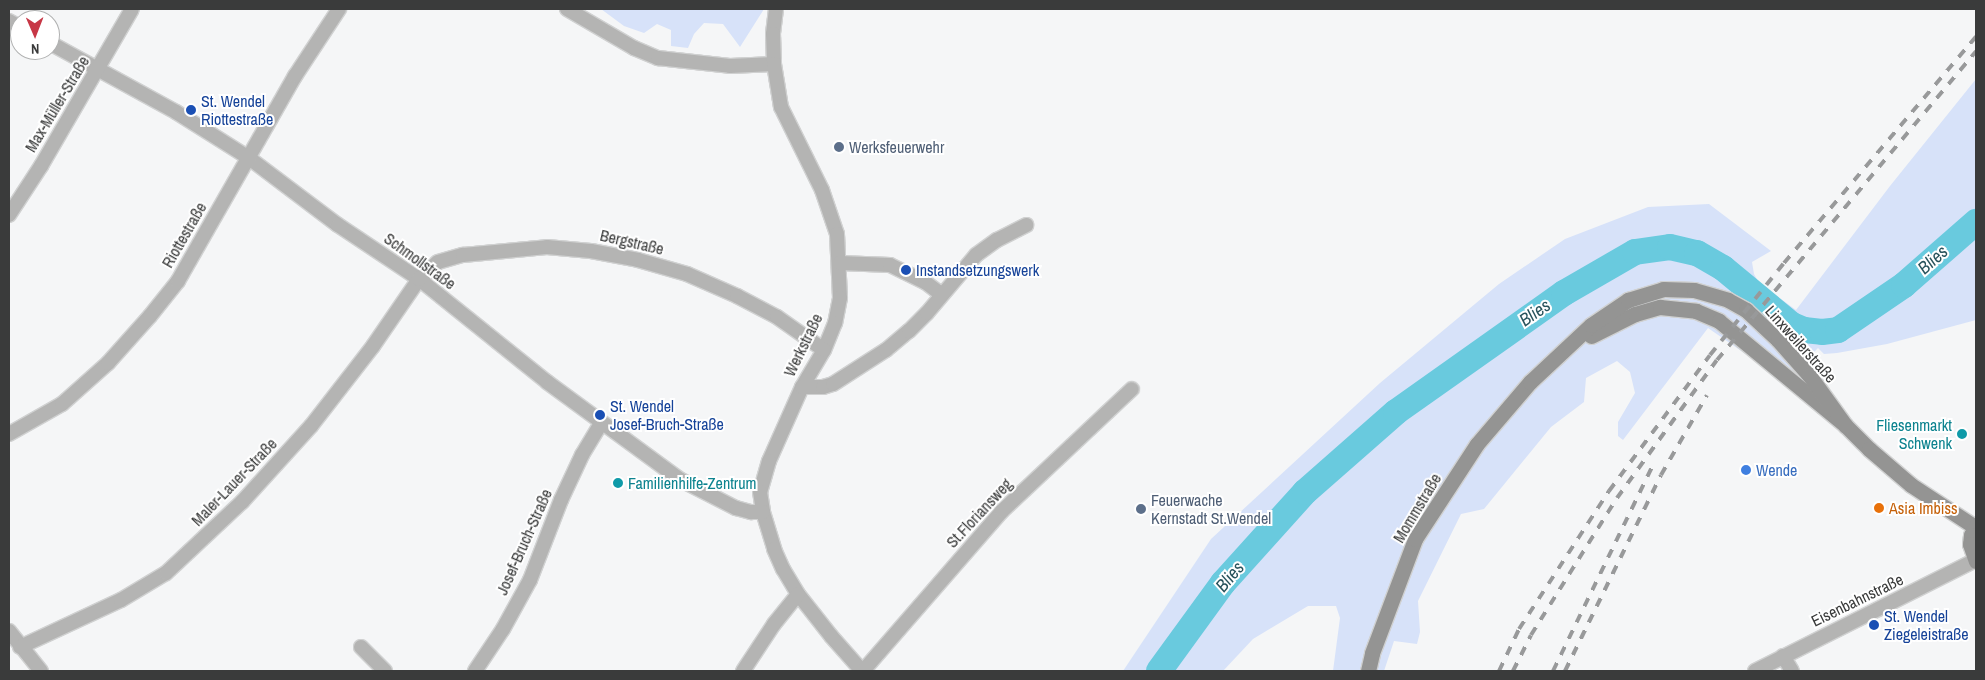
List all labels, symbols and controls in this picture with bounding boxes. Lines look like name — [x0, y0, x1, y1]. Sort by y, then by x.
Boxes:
north arrow — [10, 10, 60, 60]
text: N — [31, 40, 40, 58]
street label: Max-Müller-Straße — [21, 53, 93, 155]
place label: St. Wendel Riottestraße — [201, 91, 273, 129]
marker: St. Wendel Riottestraße — [185, 104, 197, 116]
place label: Werksfeuerwehr — [849, 137, 944, 157]
marker: Werksfeuerwehr — [833, 141, 845, 153]
street label: Riottestraße — [158, 199, 210, 271]
street label: Bergstraße — [598, 225, 666, 259]
street label: Schmollstraße — [380, 229, 460, 293]
water label: Blies — [1914, 241, 1952, 279]
place label: Instandsetzungswerk — [916, 260, 1039, 280]
marker: Instandsetzungswerk — [900, 264, 912, 276]
water label: Blies — [1515, 295, 1555, 331]
street label: Linxweilerstraße — [1761, 302, 1841, 386]
street label: Werkstraße — [780, 310, 826, 380]
place label: St. Wendel Josef-Bruch-Straße — [610, 396, 724, 434]
marker: St. Wendel Josef-Bruch-Straße — [594, 409, 606, 421]
place label: Fliesenmarkt Schwenk — [1876, 415, 1952, 453]
marker: Fliesenmarkt Schwenk — [1956, 428, 1968, 440]
street label: Maler-Lauer-Straße — [187, 434, 281, 530]
place label: Wende — [1756, 460, 1797, 480]
marker: Wende — [1740, 464, 1752, 476]
street label: Mommstraße — [1389, 470, 1445, 546]
place label: Familienhilfe-Zentrum — [628, 473, 756, 493]
street label: St.Floriansweg — [942, 474, 1016, 552]
marker: Familienhilfe-Zentrum — [612, 477, 624, 489]
street label: Josef-Bruch-Straße — [492, 486, 556, 598]
place label: Feuerwache Kernstadt St.Wendel — [1151, 490, 1271, 528]
place label: Asia Imbiss — [1889, 498, 1958, 518]
marker: Asia Imbiss — [1873, 502, 1885, 514]
marker: Feuerwache Kernstadt St.Wendel — [1135, 503, 1147, 515]
water label: Blies — [1211, 557, 1249, 597]
street label: Eisenbahnstraße — [1808, 569, 1906, 631]
place label: St. Wendel Ziegeleistraße — [1884, 606, 1969, 644]
marker: St. Wendel Ziegeleistraße — [1868, 619, 1880, 631]

